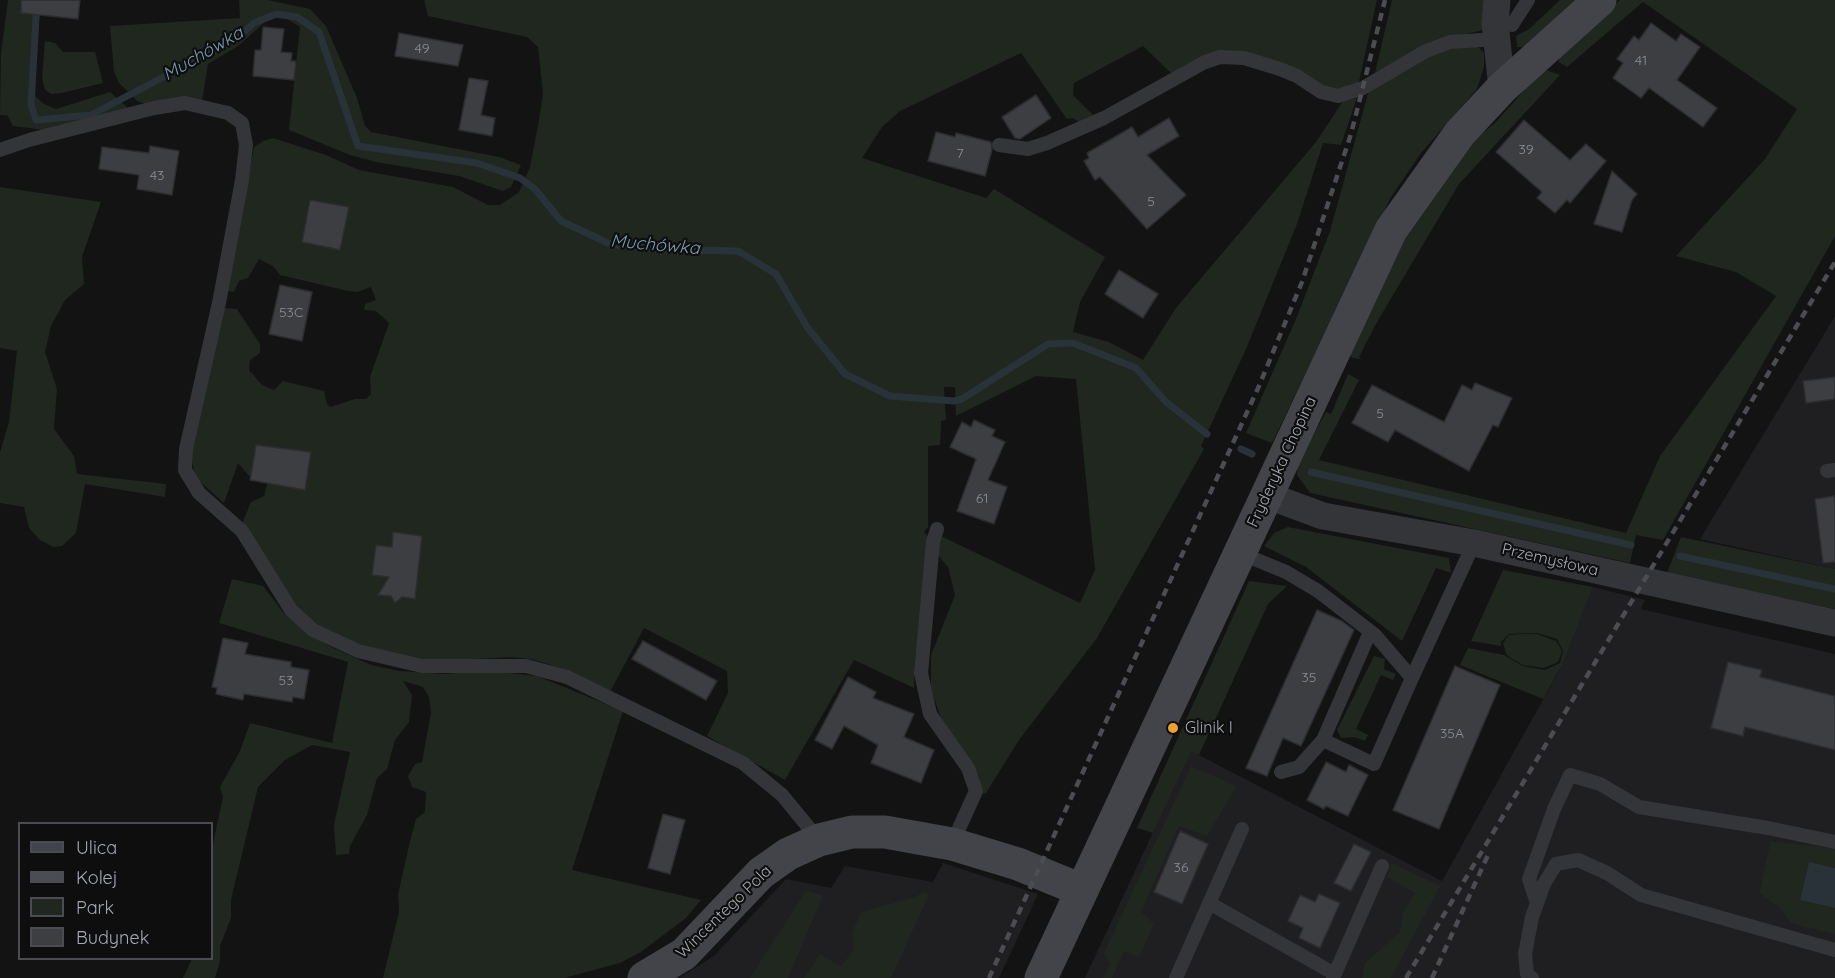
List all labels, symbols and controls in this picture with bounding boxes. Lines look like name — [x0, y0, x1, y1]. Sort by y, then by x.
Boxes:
water label: Muchówka — [159, 22, 247, 86]
house number: 49 — [415, 41, 429, 57]
house number: 41 — [1635, 53, 1647, 69]
house number: 39 — [1518, 142, 1534, 158]
house number: 7 — [956, 146, 964, 162]
house number: 43 — [150, 168, 164, 184]
house number: 5 — [1147, 194, 1155, 210]
water label: Muchówka — [609, 230, 701, 260]
house number: 53C — [279, 305, 303, 321]
street label: Fryderyka Chopina — [1243, 394, 1321, 530]
house number: 5 — [1376, 406, 1384, 422]
house number: 61 — [976, 491, 988, 507]
street label: Przemysłowa — [1500, 540, 1600, 580]
house number: 35 — [1302, 670, 1316, 686]
house number: 53 — [279, 673, 293, 689]
place label: Glinik I — [1185, 718, 1233, 738]
marker: Glinik I — [1166, 721, 1180, 735]
house number: 35A — [1440, 726, 1464, 742]
legend — [18, 822, 213, 960]
text: Ulica — [76, 836, 117, 859]
house number: 36 — [1174, 860, 1188, 876]
street label: Wincentego Pola — [672, 862, 776, 962]
text: Kolej — [76, 866, 118, 889]
text: Park — [76, 896, 114, 919]
text: Budynek — [76, 926, 149, 949]

